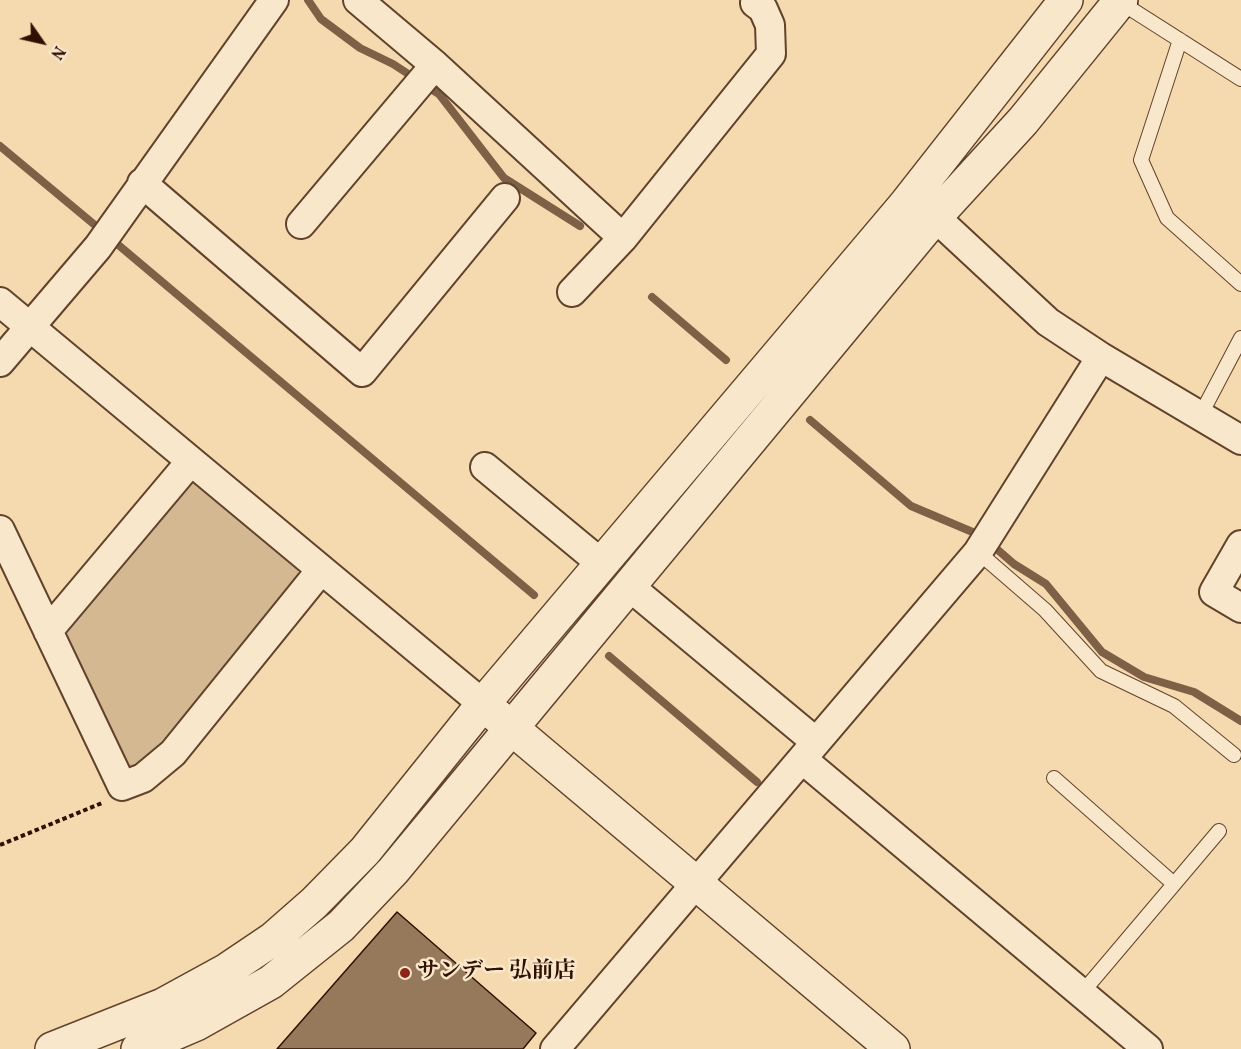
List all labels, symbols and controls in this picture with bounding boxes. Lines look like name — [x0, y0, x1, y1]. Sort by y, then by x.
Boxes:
north arrow — [12, 12, 72, 72]
text: N — [45, 41, 69, 63]
place label: サンデー 弘前店 — [417, 960, 575, 986]
marker: サンデー 弘前店 — [398, 966, 412, 980]

